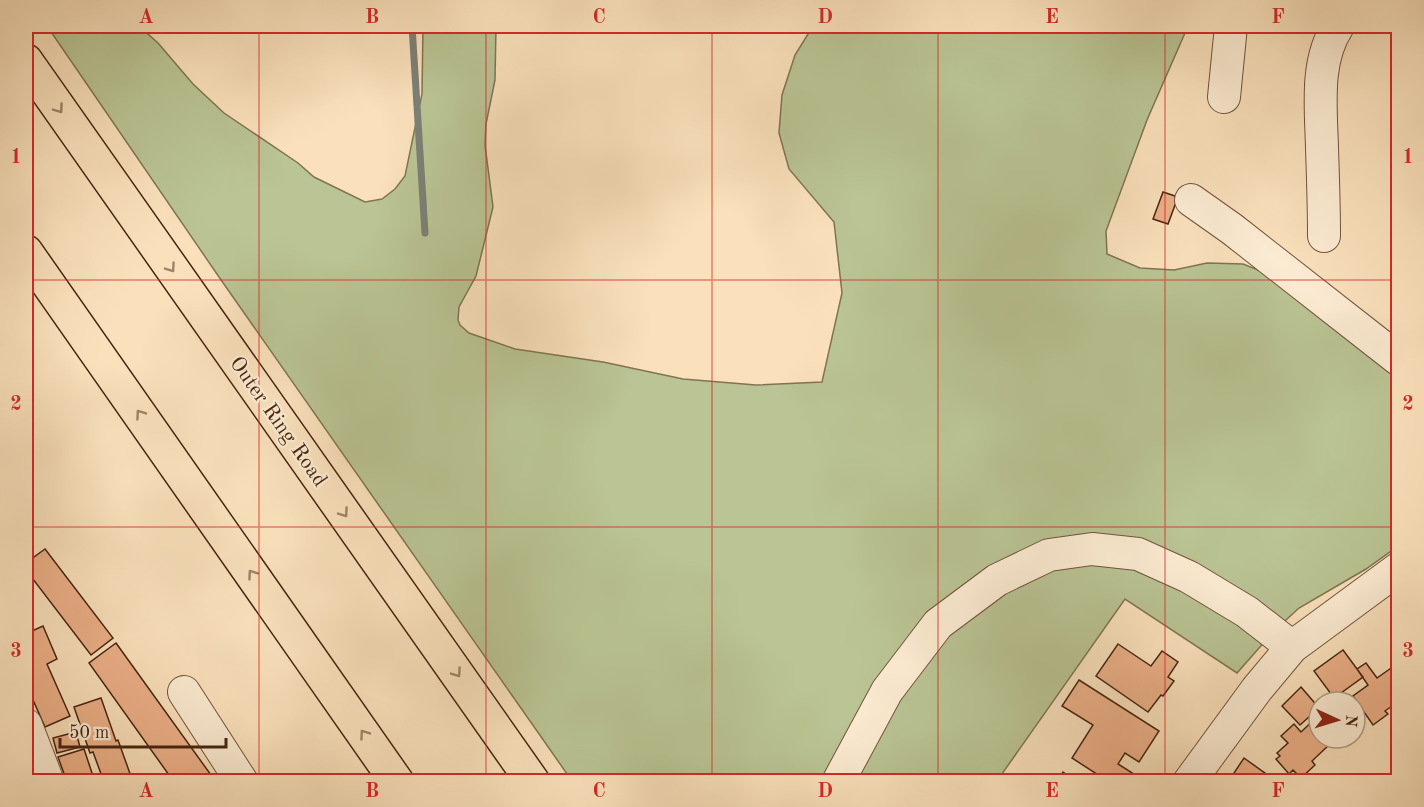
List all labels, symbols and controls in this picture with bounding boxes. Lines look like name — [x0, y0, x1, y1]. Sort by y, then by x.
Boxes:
text: A — [138, 8, 154, 28]
text: B — [365, 8, 379, 28]
text: C — [592, 8, 606, 28]
text: D — [817, 8, 833, 28]
text: E — [1045, 8, 1059, 28]
text: F — [1271, 8, 1285, 28]
one-way arrow — [52, 102, 63, 113]
text: 1 — [10, 148, 22, 168]
text: 1 — [1402, 148, 1414, 168]
one-way arrow — [164, 262, 175, 273]
street label: Outer Ring Road — [225, 353, 330, 491]
text: 2 — [10, 395, 22, 415]
text: 2 — [1402, 395, 1414, 415]
one-way arrow — [136, 410, 147, 421]
one-way arrow — [337, 507, 348, 518]
one-way arrow — [248, 570, 259, 581]
text: 3 — [10, 642, 22, 662]
text: 3 — [1402, 642, 1414, 662]
one-way arrow — [450, 666, 461, 677]
north arrow — [1307, 690, 1367, 750]
scale bar — [60, 711, 226, 749]
text: N — [1342, 714, 1358, 728]
text: 50 m — [69, 724, 109, 742]
one-way arrow — [360, 729, 371, 740]
text: A — [138, 782, 154, 802]
text: B — [365, 782, 379, 802]
text: C — [592, 782, 606, 802]
text: D — [817, 782, 833, 802]
text: E — [1045, 782, 1059, 802]
text: F — [1271, 782, 1285, 802]

